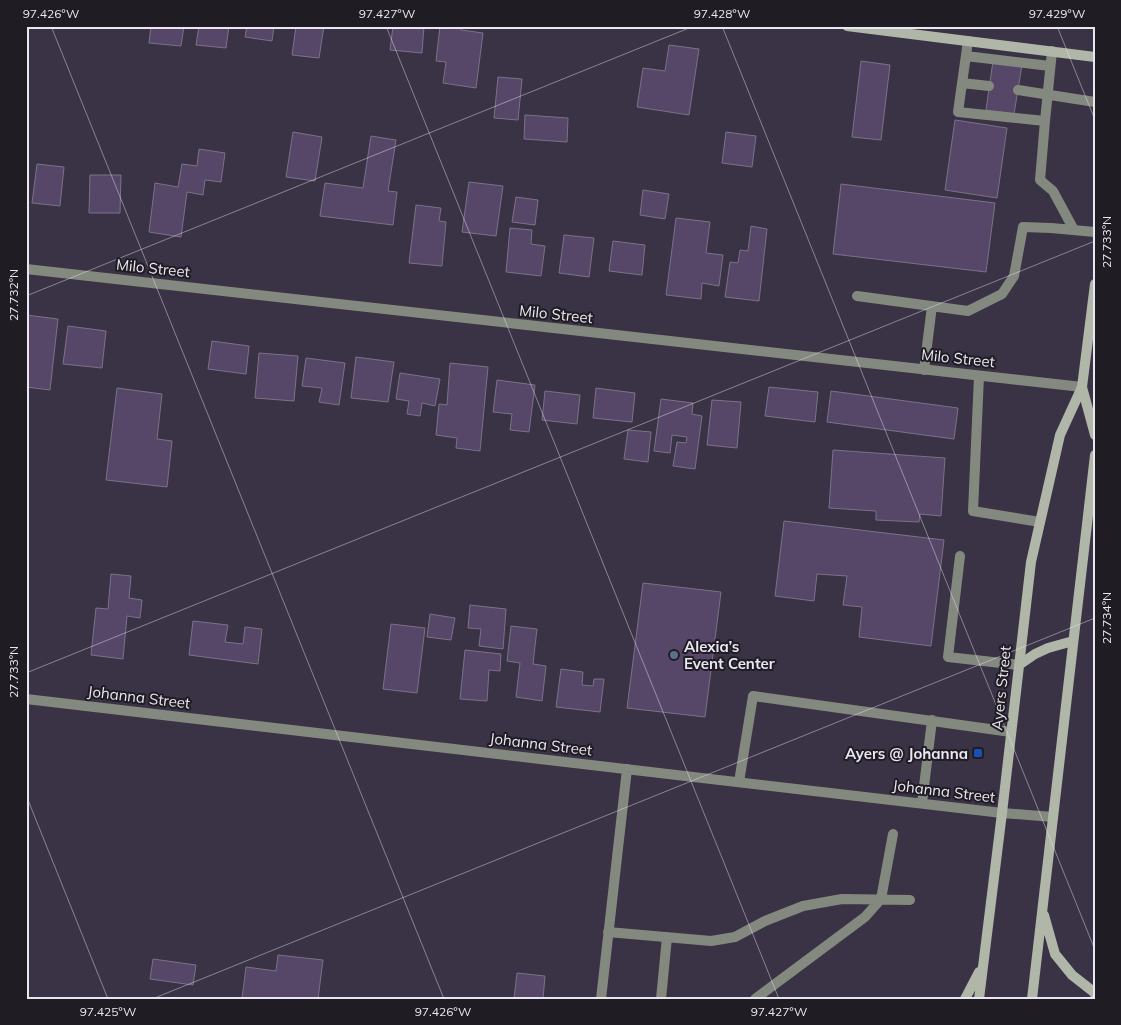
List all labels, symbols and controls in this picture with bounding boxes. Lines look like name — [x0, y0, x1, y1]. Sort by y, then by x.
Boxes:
text: 97.426°W — [23, 6, 79, 21]
text: 97.427°W — [359, 6, 415, 21]
text: 97.428°W — [694, 6, 750, 21]
text: 97.429°W — [1029, 6, 1085, 21]
text: 27.733°N — [1099, 216, 1114, 268]
street label: Milo Street — [115, 255, 191, 281]
text: 27.732°N — [6, 269, 21, 321]
street label: Milo Street — [518, 301, 594, 327]
street label: Milo Street — [920, 345, 996, 371]
text: 27.734°N — [1099, 592, 1114, 644]
place label: Alexia’s Event Center — [684, 637, 775, 673]
street label: Ayers Street — [987, 645, 1015, 731]
text: 27.733°N — [6, 646, 21, 698]
marker: Alexia’s Event Center — [668, 649, 680, 661]
street label: Johanna Street — [87, 681, 191, 713]
street label: Johanna Street — [489, 728, 593, 760]
place label: Ayers @ Johanna — [845, 744, 968, 763]
marker: Ayers @ Johanna — [972, 747, 984, 759]
street label: Johanna Street — [892, 775, 996, 807]
text: 97.425°W — [80, 1004, 136, 1019]
text: 97.426°W — [415, 1004, 471, 1019]
text: 97.427°W — [751, 1004, 807, 1019]

